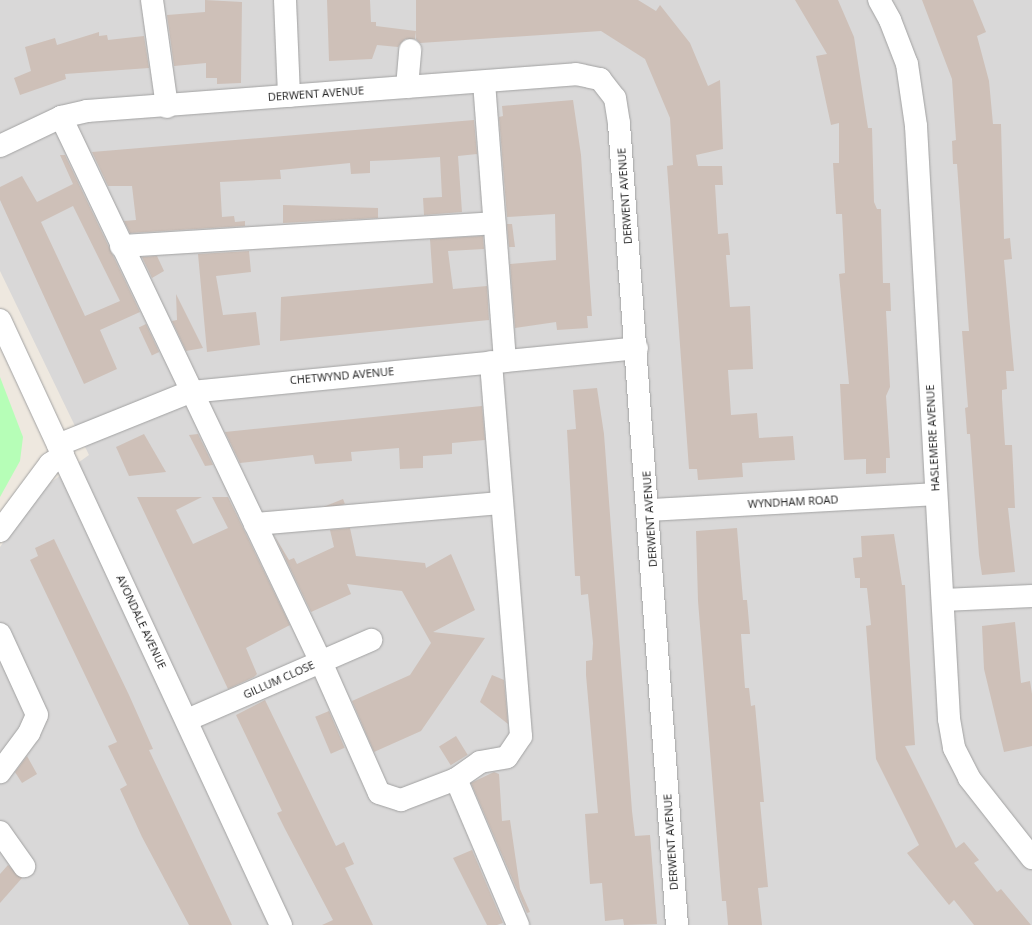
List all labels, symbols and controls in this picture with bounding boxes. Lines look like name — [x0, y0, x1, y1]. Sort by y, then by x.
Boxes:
street label: DERWENT AVENUE — [267, 84, 365, 104]
street label: DERWENT AVENUE — [615, 147, 635, 245]
street label: CHETWYND AVENUE — [289, 365, 395, 387]
street label: HASLEMERE AVENUE — [924, 384, 942, 492]
street label: DERWENT AVENUE — [640, 470, 660, 568]
street label: WYNDHAM ROAD — [747, 493, 839, 511]
street label: AVONDALE AVENUE — [113, 573, 169, 671]
street label: GILLUM CLOSE — [241, 658, 317, 702]
street label: DERWENT AVENUE — [661, 793, 681, 891]

